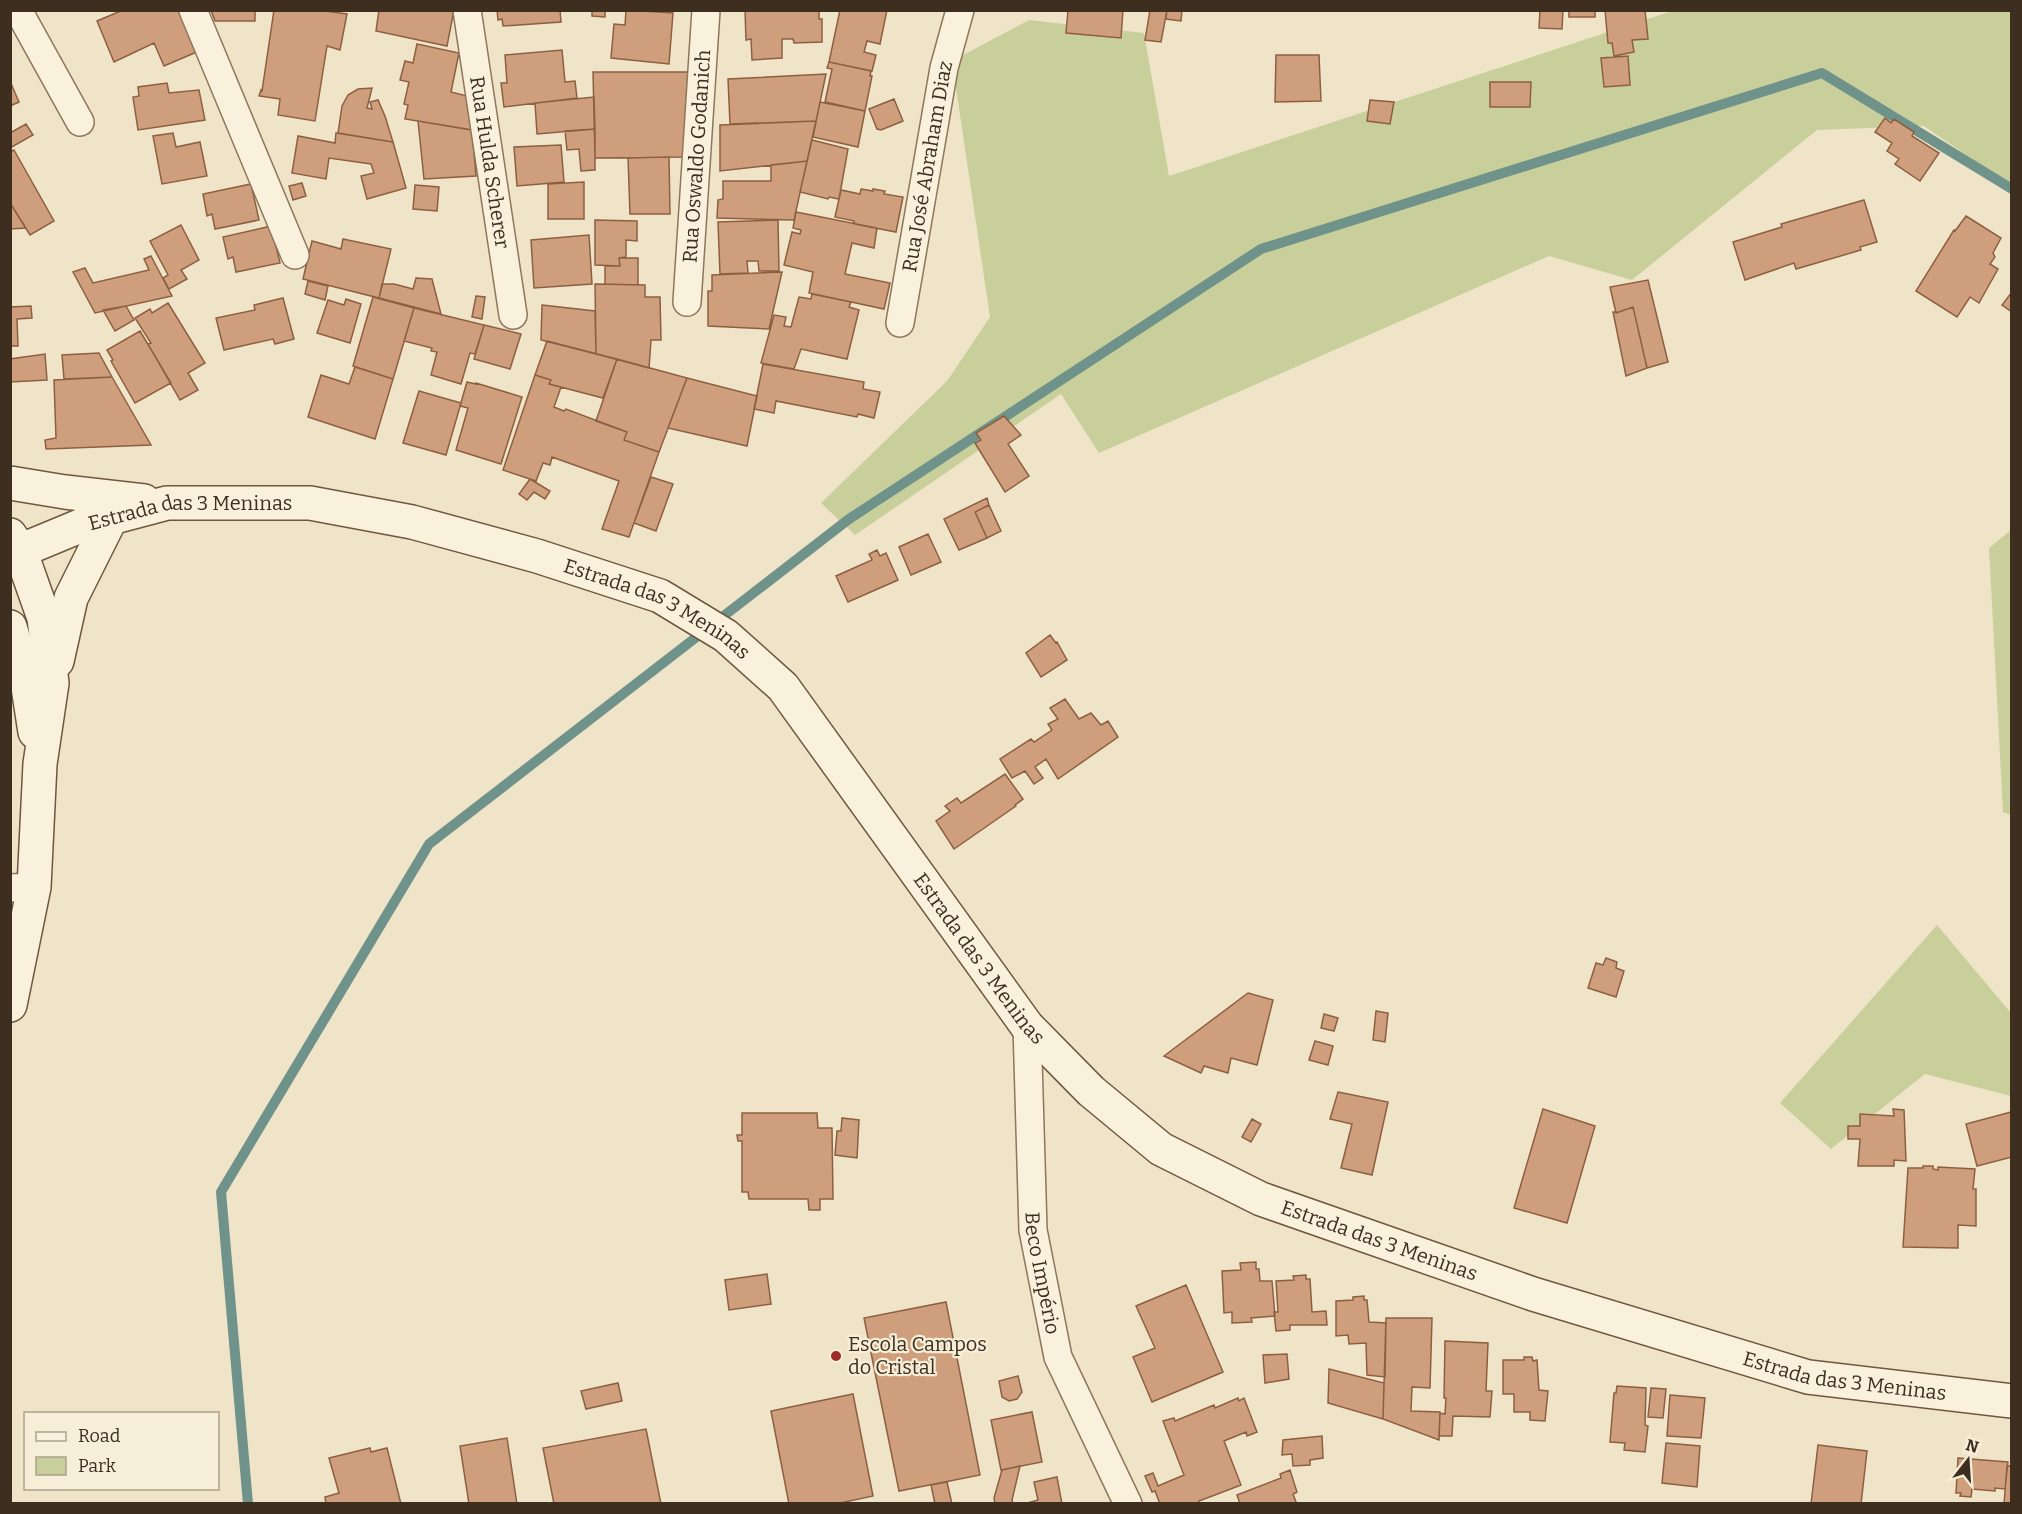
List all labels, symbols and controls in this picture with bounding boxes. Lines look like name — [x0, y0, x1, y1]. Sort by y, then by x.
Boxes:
street label: Rua Oswaldo Godanich — [678, 48, 715, 264]
street label: Rua José Abraham Diaz — [897, 58, 958, 274]
street label: Rua Hulda Scherer — [465, 74, 515, 250]
street label: Estrada das 3 Meninas — [86, 490, 292, 535]
street label: Estrada das 3 Meninas — [561, 553, 755, 664]
street label: Estrada das 3 Meninas — [909, 868, 1050, 1049]
street label: Estrada das 3 Meninas — [1278, 1195, 1481, 1286]
street label: Beco Império — [1020, 1212, 1065, 1336]
place label: Escola Campos do Cristal — [848, 1332, 987, 1379]
street label: Estrada das 3 Meninas — [1740, 1346, 1948, 1405]
marker: Escola Campos do Cristal — [829, 1349, 843, 1363]
legend — [24, 1412, 219, 1490]
text: Road — [78, 1425, 121, 1447]
north arrow — [1938, 1430, 1998, 1490]
text: N — [1964, 1435, 1981, 1457]
text: Park — [78, 1455, 117, 1477]

